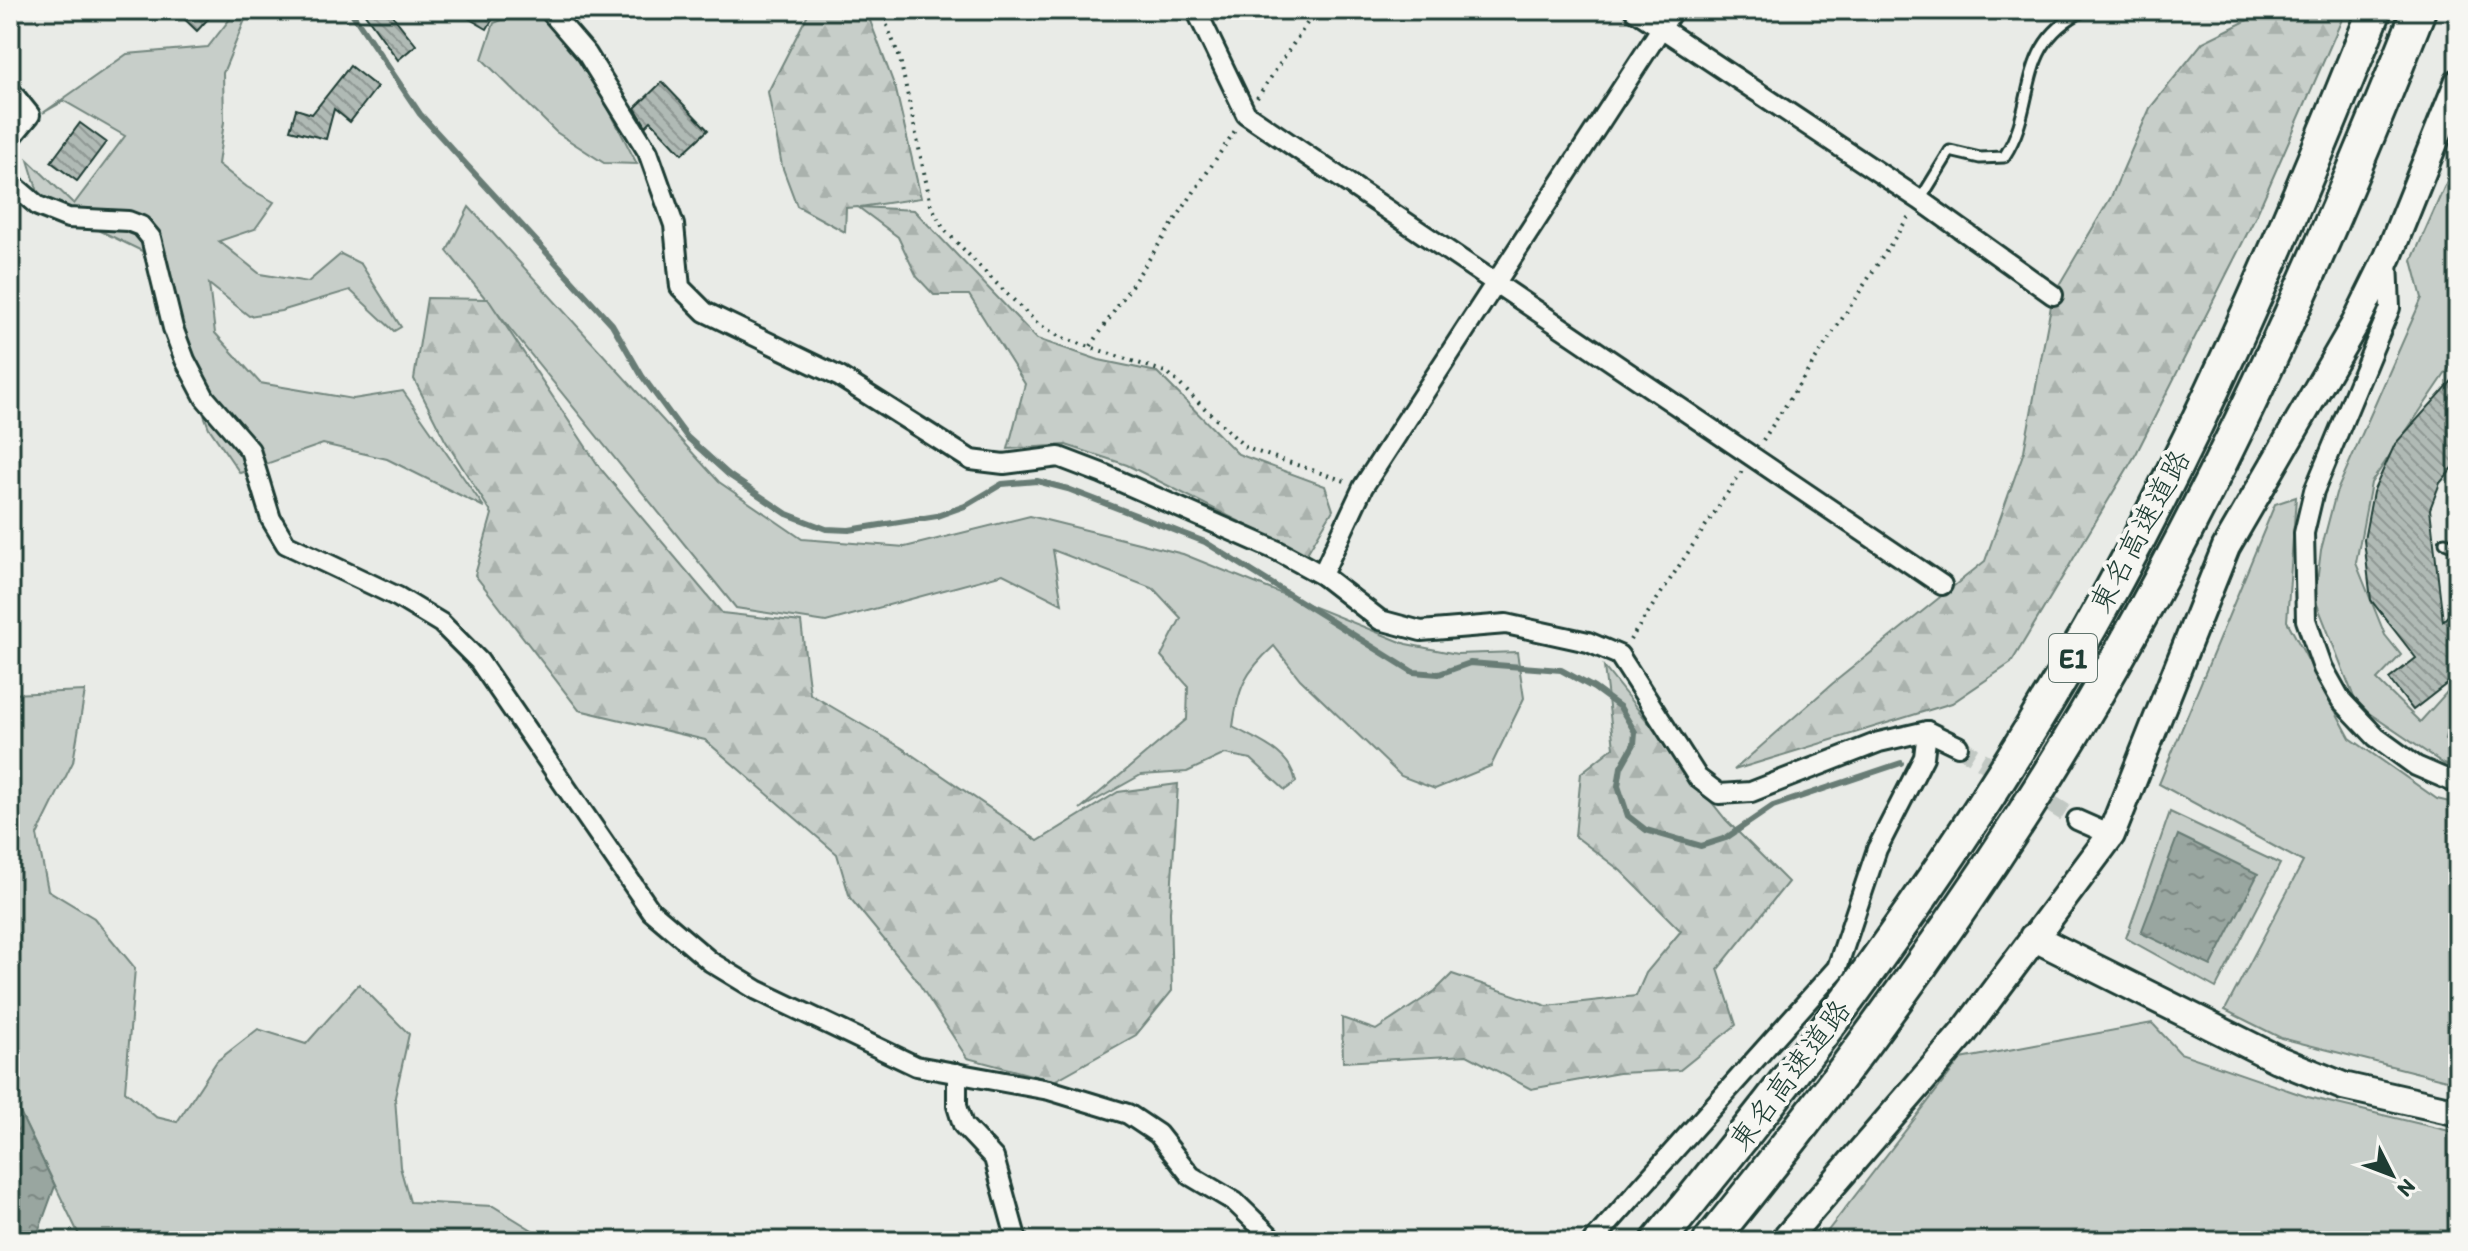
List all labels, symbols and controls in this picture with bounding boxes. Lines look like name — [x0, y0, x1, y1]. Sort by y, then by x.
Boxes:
street label: 東名高速道路 — [2081, 443, 2198, 619]
road number: E1 — [2049, 634, 2097, 682]
street label: 東名高速道路 — [1721, 992, 1859, 1158]
north arrow — [2352, 1135, 2432, 1215]
text: N — [2391, 1173, 2421, 1203]

